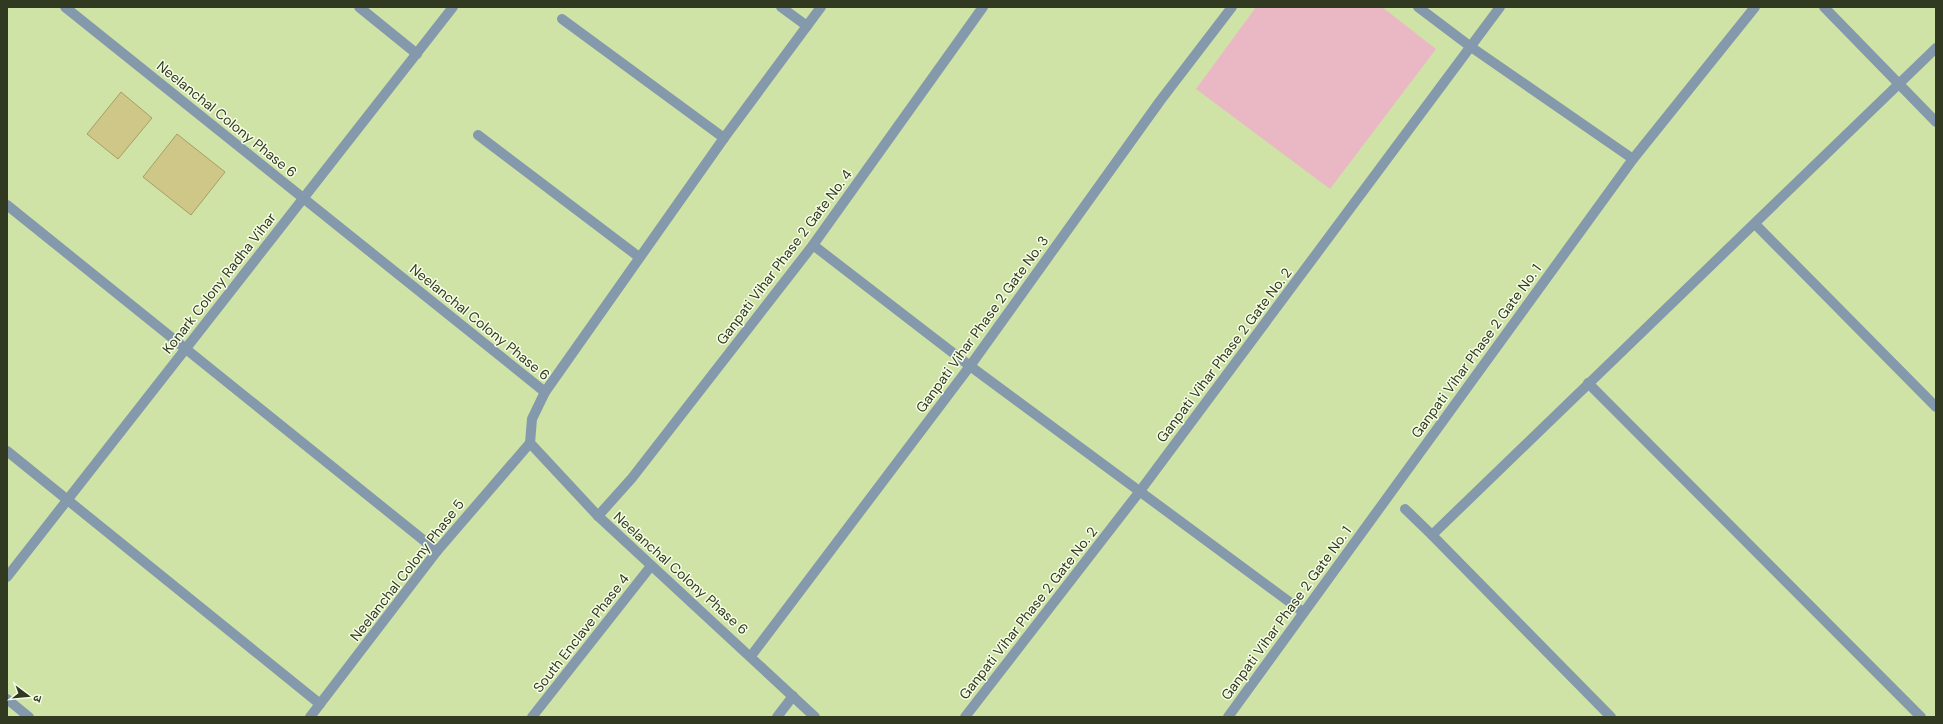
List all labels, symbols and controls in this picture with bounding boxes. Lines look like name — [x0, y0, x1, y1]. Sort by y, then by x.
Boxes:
street label: Neelanchal Colony Phase 6 — [153, 57, 301, 181]
street label: Ganpati Vihar Phase 2 Gate No. 4 — [712, 166, 856, 348]
street label: Konark Colony Radha Vihar — [158, 209, 280, 357]
street label: Ganpati Vihar Phase 2 Gate No. 3 — [912, 232, 1052, 416]
street label: Neelanchal Colony Phase 6 — [406, 260, 554, 384]
street label: Ganpati Vihar Phase 2 Gate No. 1 — [1407, 261, 1545, 441]
street label: Ganpati Vihar Phase 2 Gate No. 2 — [1152, 264, 1296, 446]
street label: Neelanchal Colony Phase 5 — [346, 496, 468, 644]
street label: Neelanchal Colony Phase 6 — [610, 508, 752, 638]
street label: Ganpati Vihar Phase 2 Gate No. 2 — [955, 523, 1101, 703]
street label: Ganpati Vihar Phase 2 Gate No. 1 — [1217, 523, 1355, 703]
street label: South Enclave Phase 4 — [529, 570, 633, 696]
north arrow — [8, 676, 48, 716]
text: उ — [30, 694, 45, 704]

